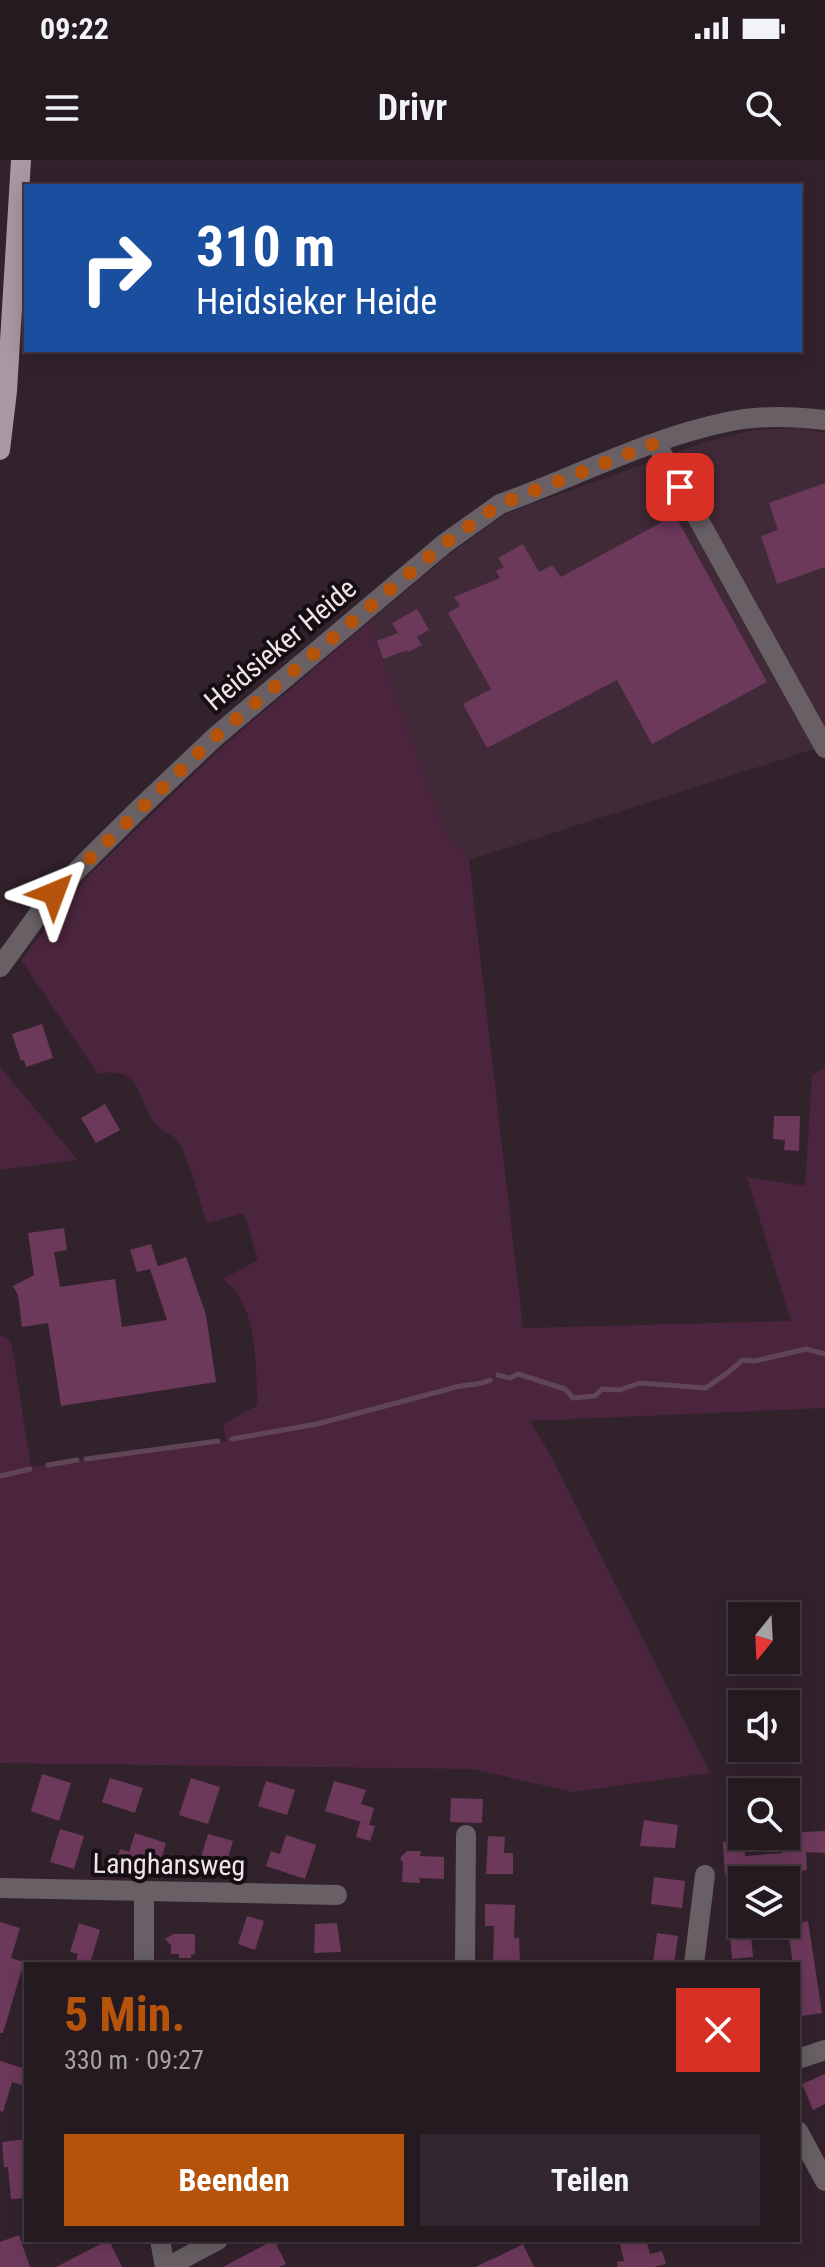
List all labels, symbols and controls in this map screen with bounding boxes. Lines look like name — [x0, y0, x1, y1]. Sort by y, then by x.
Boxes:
text: 09:22 — [40, 11, 109, 46]
icon: menu — [40, 86, 84, 130]
icon: search — [741, 86, 785, 130]
text: Drivr — [378, 87, 447, 129]
text: 310 m — [196, 214, 335, 280]
icon: right — [64, 216, 168, 320]
text: Heidsieker Heide — [196, 281, 437, 323]
pin — [646, 453, 714, 521]
icon: arrive — [658, 465, 702, 509]
street label: Heidsieker Heide — [198, 571, 363, 717]
position arrow — [12, 851, 96, 935]
north arrow — [728, 1602, 800, 1674]
map controls — [728, 1602, 800, 1938]
button: sound — [728, 1690, 800, 1762]
button: search — [728, 1778, 800, 1850]
street label: Langhansweg — [92, 1847, 246, 1882]
button: layers — [728, 1866, 800, 1938]
text: 5 Min. — [64, 1986, 185, 2043]
button: close — [676, 1988, 760, 2072]
text: 330 m · 09:27 — [64, 2045, 204, 2075]
button: Beenden — [64, 2134, 404, 2226]
button: Teilen — [420, 2134, 760, 2226]

